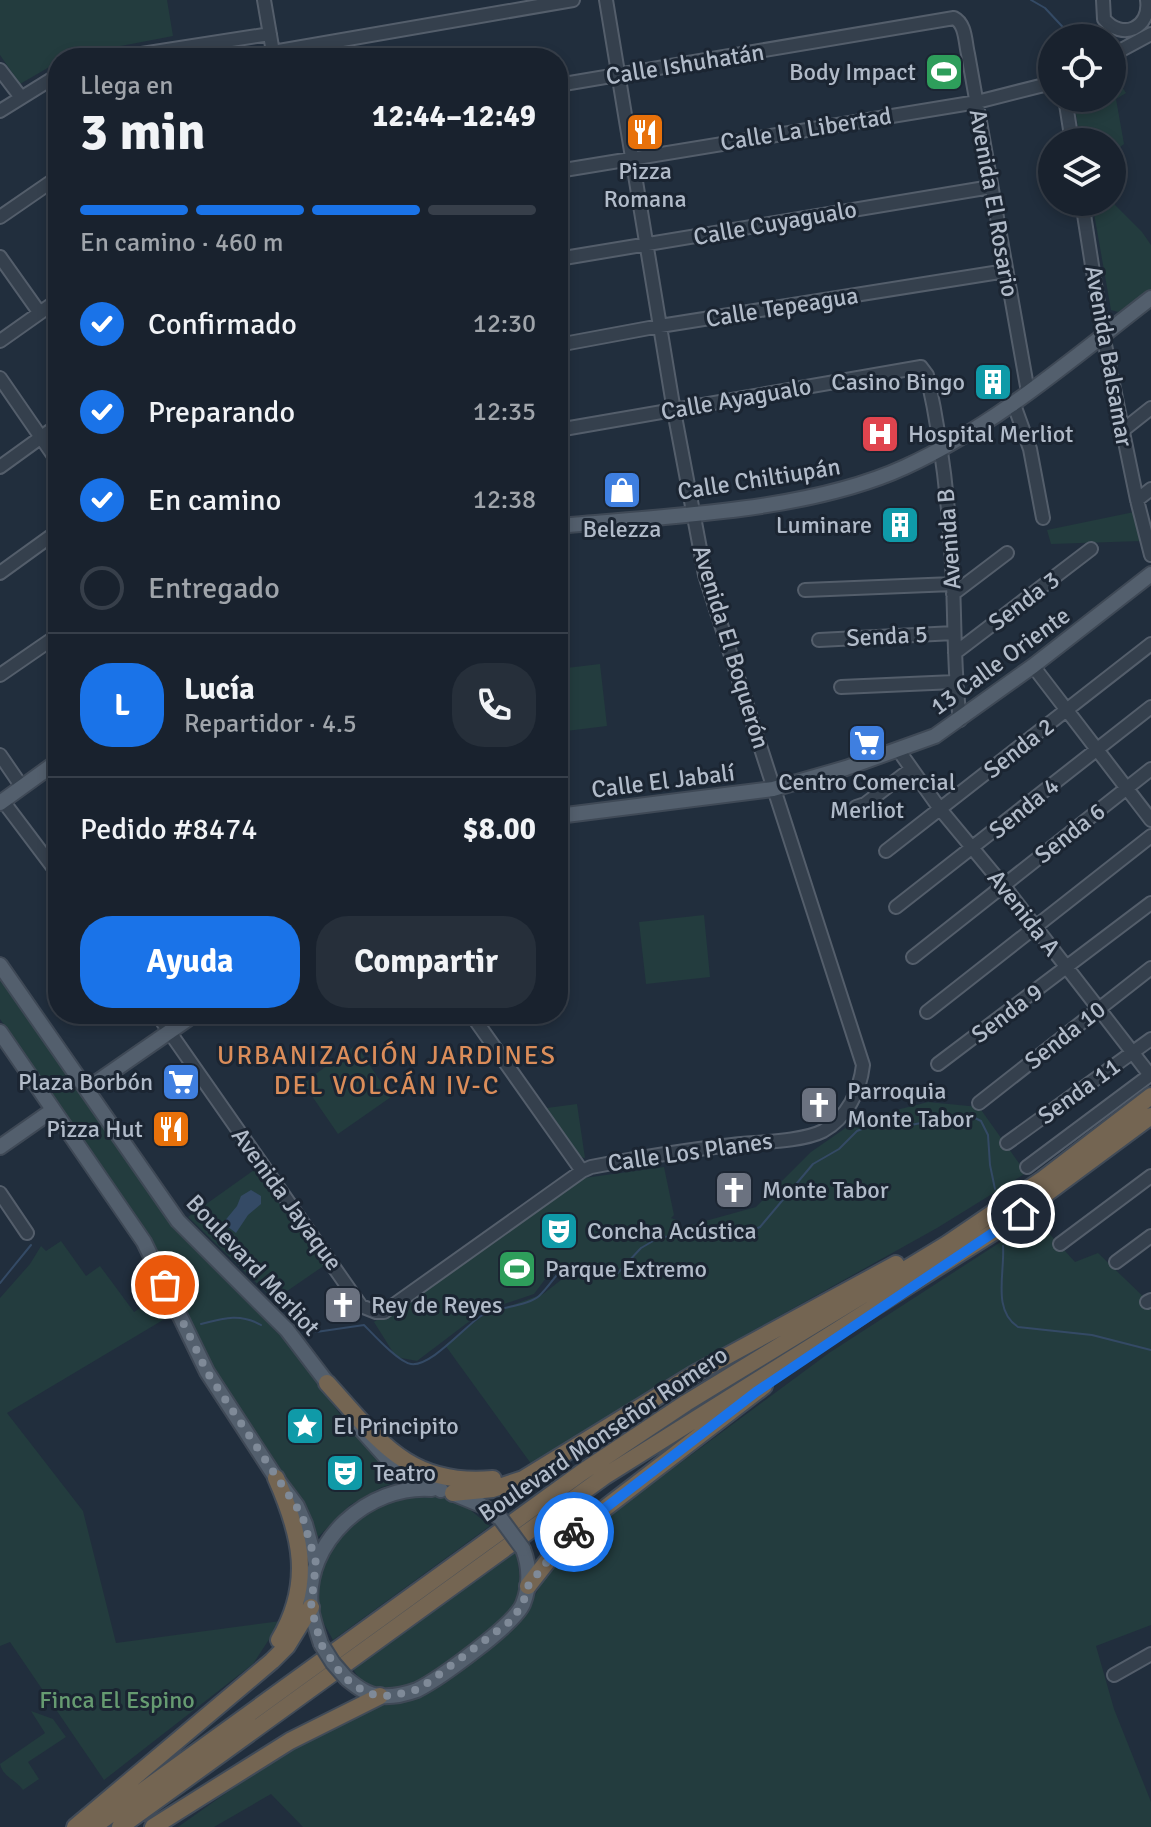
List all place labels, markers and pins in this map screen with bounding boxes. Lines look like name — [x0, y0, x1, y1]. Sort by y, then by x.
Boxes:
sports icon: Body Impact — [923, 51, 965, 93]
place label: Body Impact — [789, 57, 916, 87]
restaurant icon: Pizza Romana — [624, 111, 666, 153]
place label: Pizza Romana — [603, 156, 687, 214]
building icon: Casino Bingo — [972, 361, 1014, 403]
place label: Casino Bingo — [831, 367, 965, 397]
hospital icon: Hospital Merliot — [859, 413, 901, 455]
place label: Hospital Merliot — [908, 419, 1074, 449]
shop icon: Belezza — [601, 469, 643, 511]
building icon: Luminare — [879, 504, 921, 546]
place label: Luminare — [776, 510, 872, 540]
place label: Belezza — [583, 514, 661, 544]
supermarket icon: Centro Comercial Merliot — [846, 722, 888, 764]
place label: Centro Comercial Merliot — [778, 767, 956, 825]
supermarket icon: Plaza Borbón — [160, 1061, 202, 1103]
place label: Plaza Borbón — [18, 1067, 153, 1097]
place label: Parroquia Monte Tabor — [847, 1076, 974, 1134]
church icon: Parroquia Monte Tabor — [798, 1084, 840, 1126]
restaurant icon: Pizza Hut — [150, 1108, 192, 1150]
place label: Pizza Hut — [46, 1114, 143, 1144]
church icon: Monte Tabor — [713, 1169, 755, 1211]
place label: Monte Tabor — [762, 1175, 889, 1205]
pin — [987, 1180, 1055, 1248]
theatre icon: Concha Acústica — [538, 1210, 580, 1252]
place label: Concha Acústica — [587, 1216, 757, 1246]
sports icon: Parque Extremo — [496, 1248, 538, 1290]
pin — [131, 1251, 199, 1319]
place label: Parque Extremo — [545, 1254, 707, 1284]
church icon: Rey de Reyes — [322, 1284, 364, 1326]
place label: Rey de Reyes — [371, 1290, 503, 1320]
place icon: El Principito — [284, 1405, 326, 1447]
place label: El Principito — [333, 1411, 459, 1441]
theatre icon: Teatro — [324, 1452, 366, 1494]
place label: Teatro — [373, 1458, 436, 1488]

